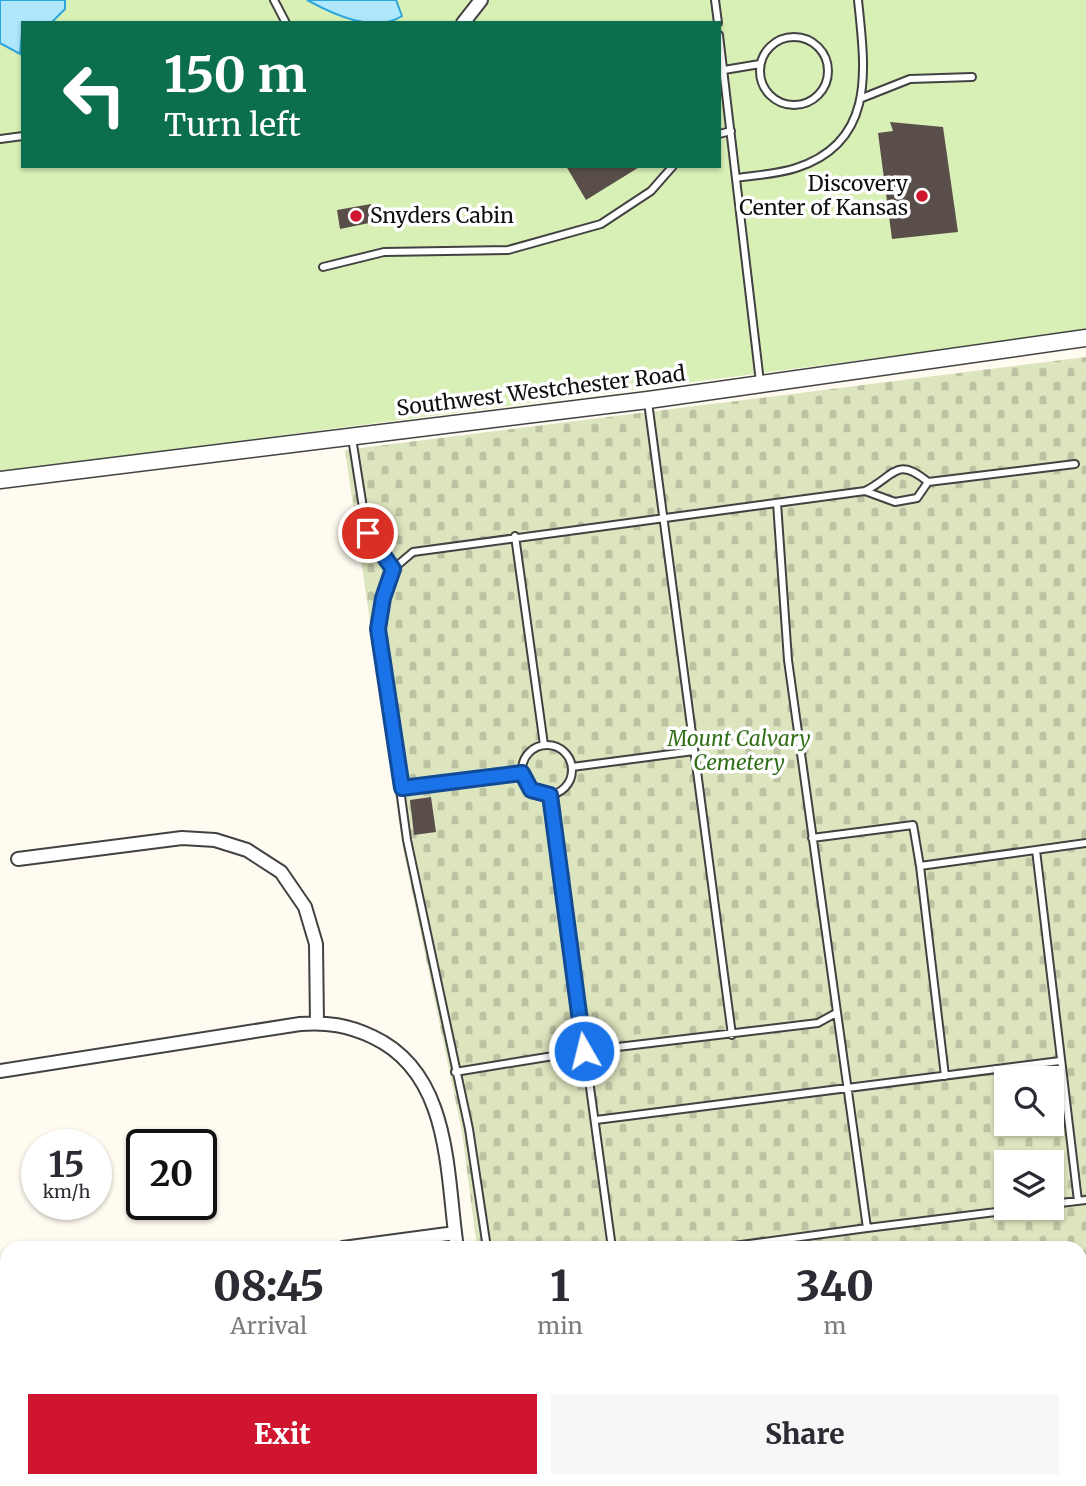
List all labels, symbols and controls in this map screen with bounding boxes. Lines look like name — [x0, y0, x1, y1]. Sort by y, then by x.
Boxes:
text: 150 m — [164, 44, 307, 105]
icon: left — [49, 49, 140, 140]
text: Turn left — [164, 105, 301, 145]
place label: Discovery Center of Kansas — [739, 170, 909, 221]
marker: Discovery Center of Kansas — [914, 188, 930, 204]
place label: Snyders Cabin — [370, 202, 514, 229]
marker: Snyders Cabin — [348, 208, 364, 224]
street label: Southwest Westchester Road — [395, 359, 687, 422]
pin — [338, 503, 398, 563]
icon: arrive — [349, 514, 387, 552]
park label: Mount Calvary Cemetery — [666, 725, 811, 776]
position arrow — [547, 1014, 621, 1088]
map controls — [994, 1066, 1064, 1220]
button: search — [994, 1066, 1064, 1136]
speed limit sign: 20 — [126, 1129, 217, 1220]
text: 15 — [49, 1143, 84, 1187]
button: layers — [994, 1150, 1064, 1220]
text: km/h — [43, 1180, 90, 1203]
text: 08:45 — [213, 1260, 324, 1312]
text: 1 — [550, 1260, 570, 1312]
text: 340 — [796, 1260, 874, 1312]
text: Arrival — [230, 1311, 307, 1340]
text: min — [537, 1311, 583, 1340]
text: m — [823, 1311, 846, 1340]
button: Exit — [28, 1394, 537, 1474]
button: Share — [551, 1394, 1059, 1474]

